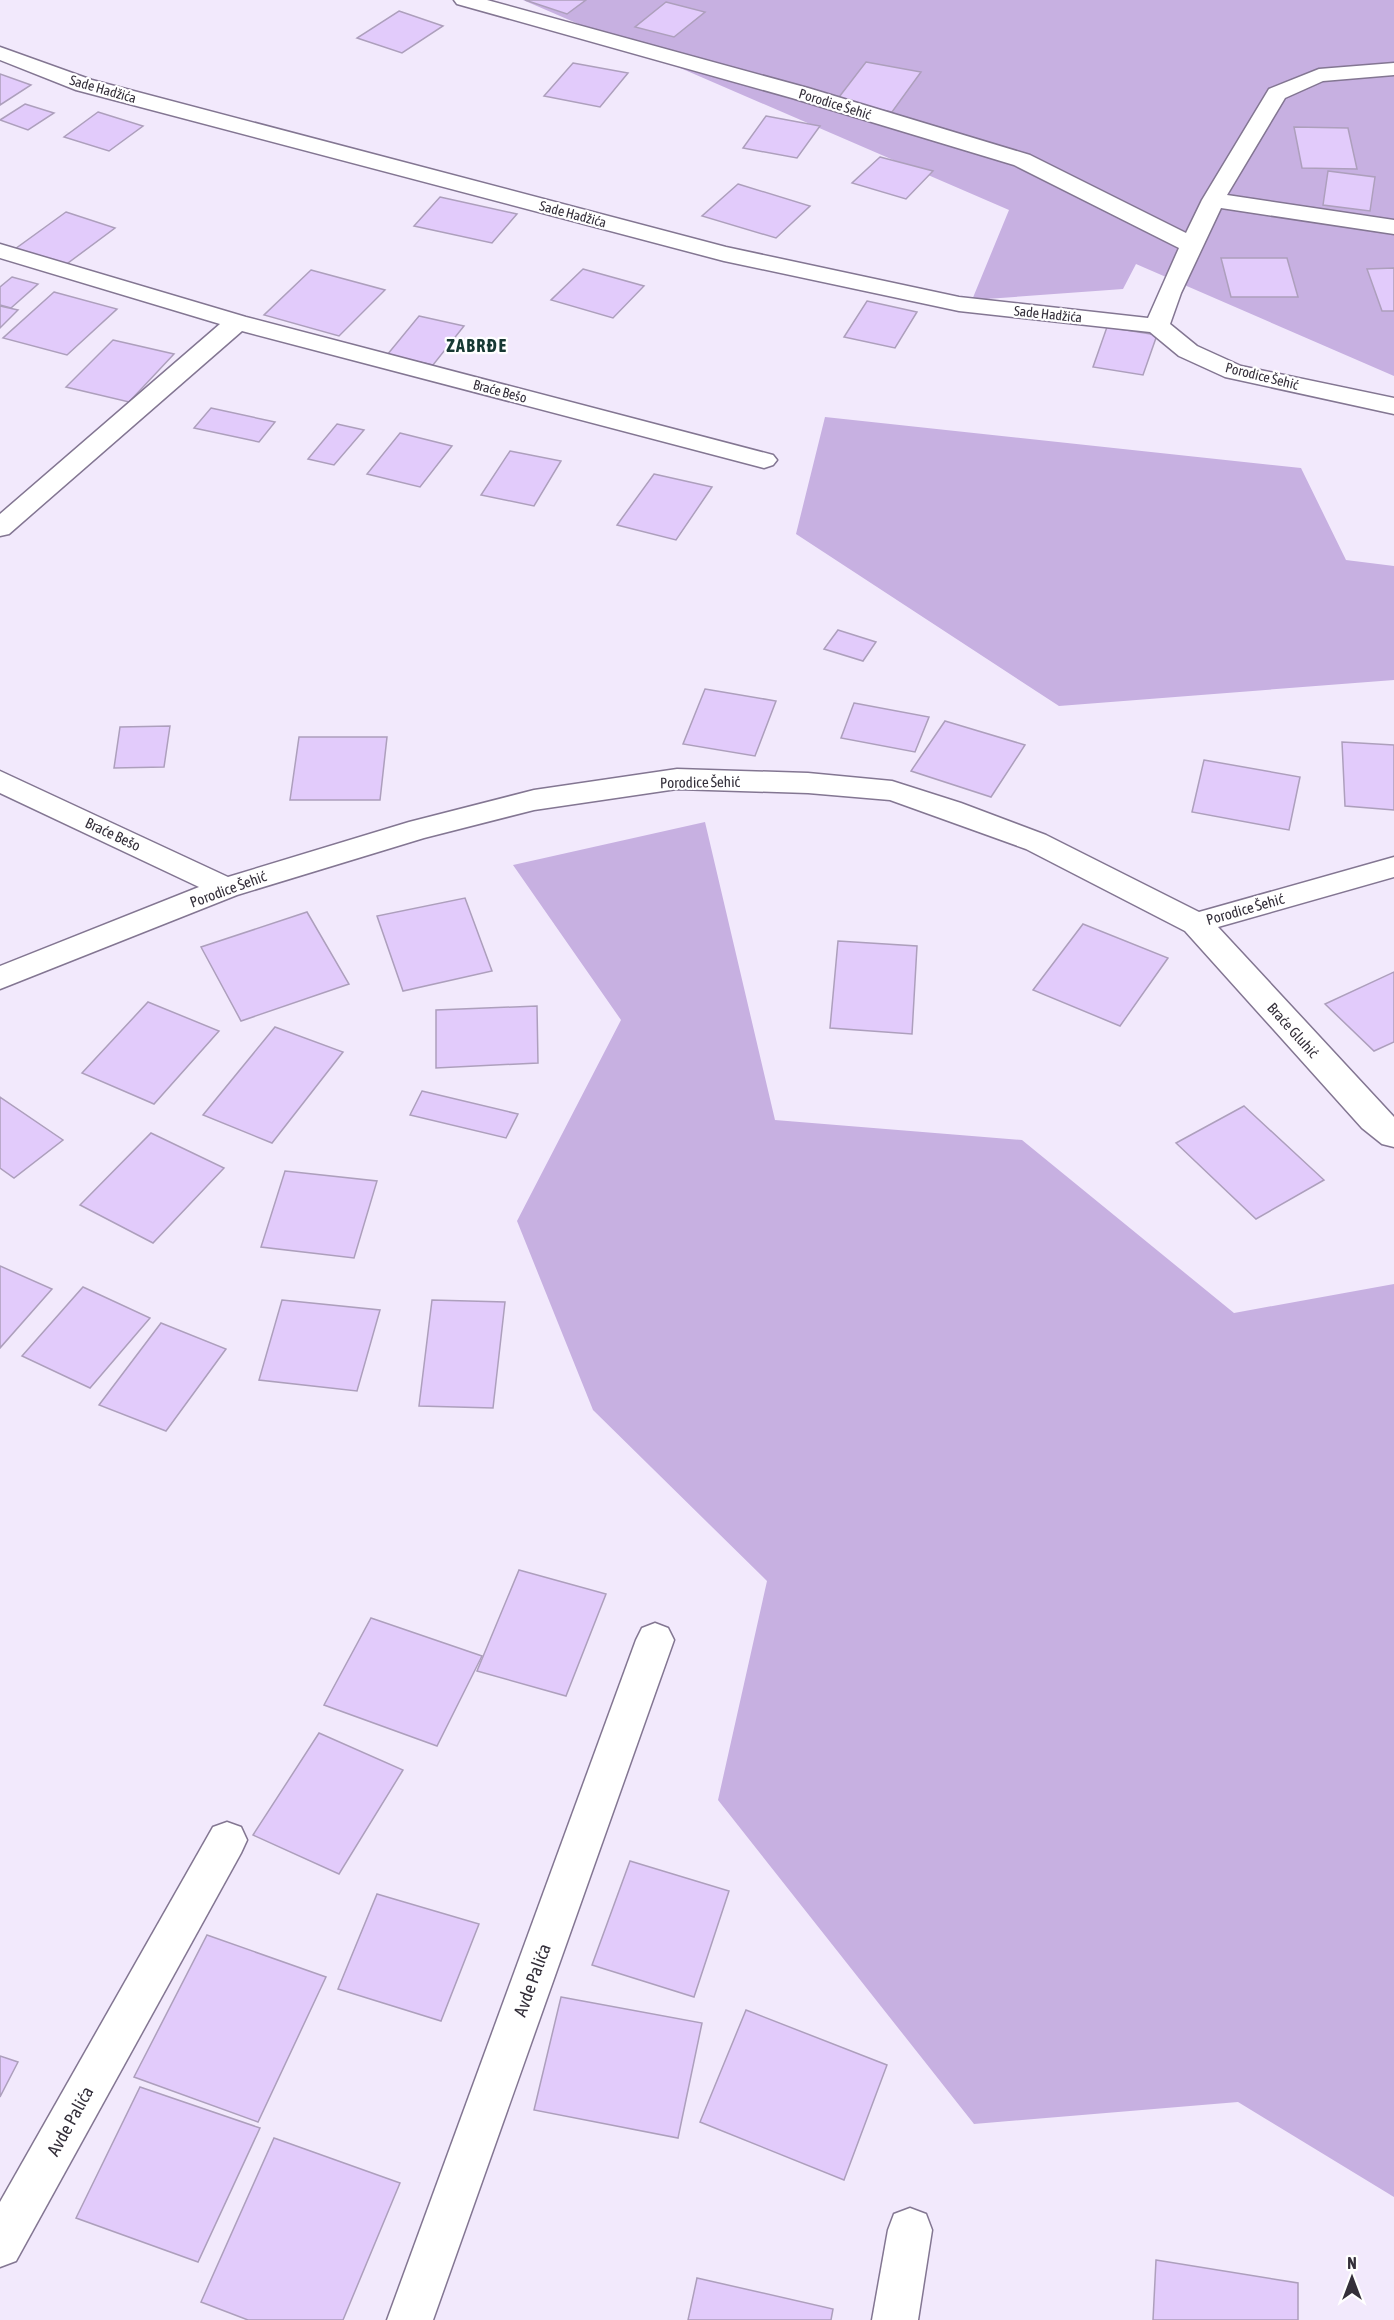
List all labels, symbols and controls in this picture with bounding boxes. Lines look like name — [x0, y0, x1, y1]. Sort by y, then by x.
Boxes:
street label: Sade Hadžića — [68, 72, 138, 106]
street label: Porodice Šehić — [797, 85, 874, 123]
street label: Sade Hadžića — [538, 197, 608, 231]
street label: Sade Hadžića — [1013, 302, 1083, 326]
district label: ZABRĐE — [446, 335, 508, 356]
street label: Porodice Šehić — [1224, 359, 1301, 393]
street label: Braće Bešo — [471, 376, 529, 406]
street label: Porodice Šehić — [660, 773, 741, 791]
street label: Braće Bešo — [83, 814, 143, 854]
street label: Porodice Šehić — [187, 867, 269, 911]
street label: Porodice Šehić — [1204, 890, 1286, 928]
street label: Braće Gluhić — [1264, 999, 1322, 1061]
street label: Avde Palića — [509, 1941, 555, 2019]
street label: Avde Palića — [42, 2083, 98, 2159]
north arrow — [1322, 2248, 1382, 2308]
text: N — [1347, 2254, 1357, 2272]

